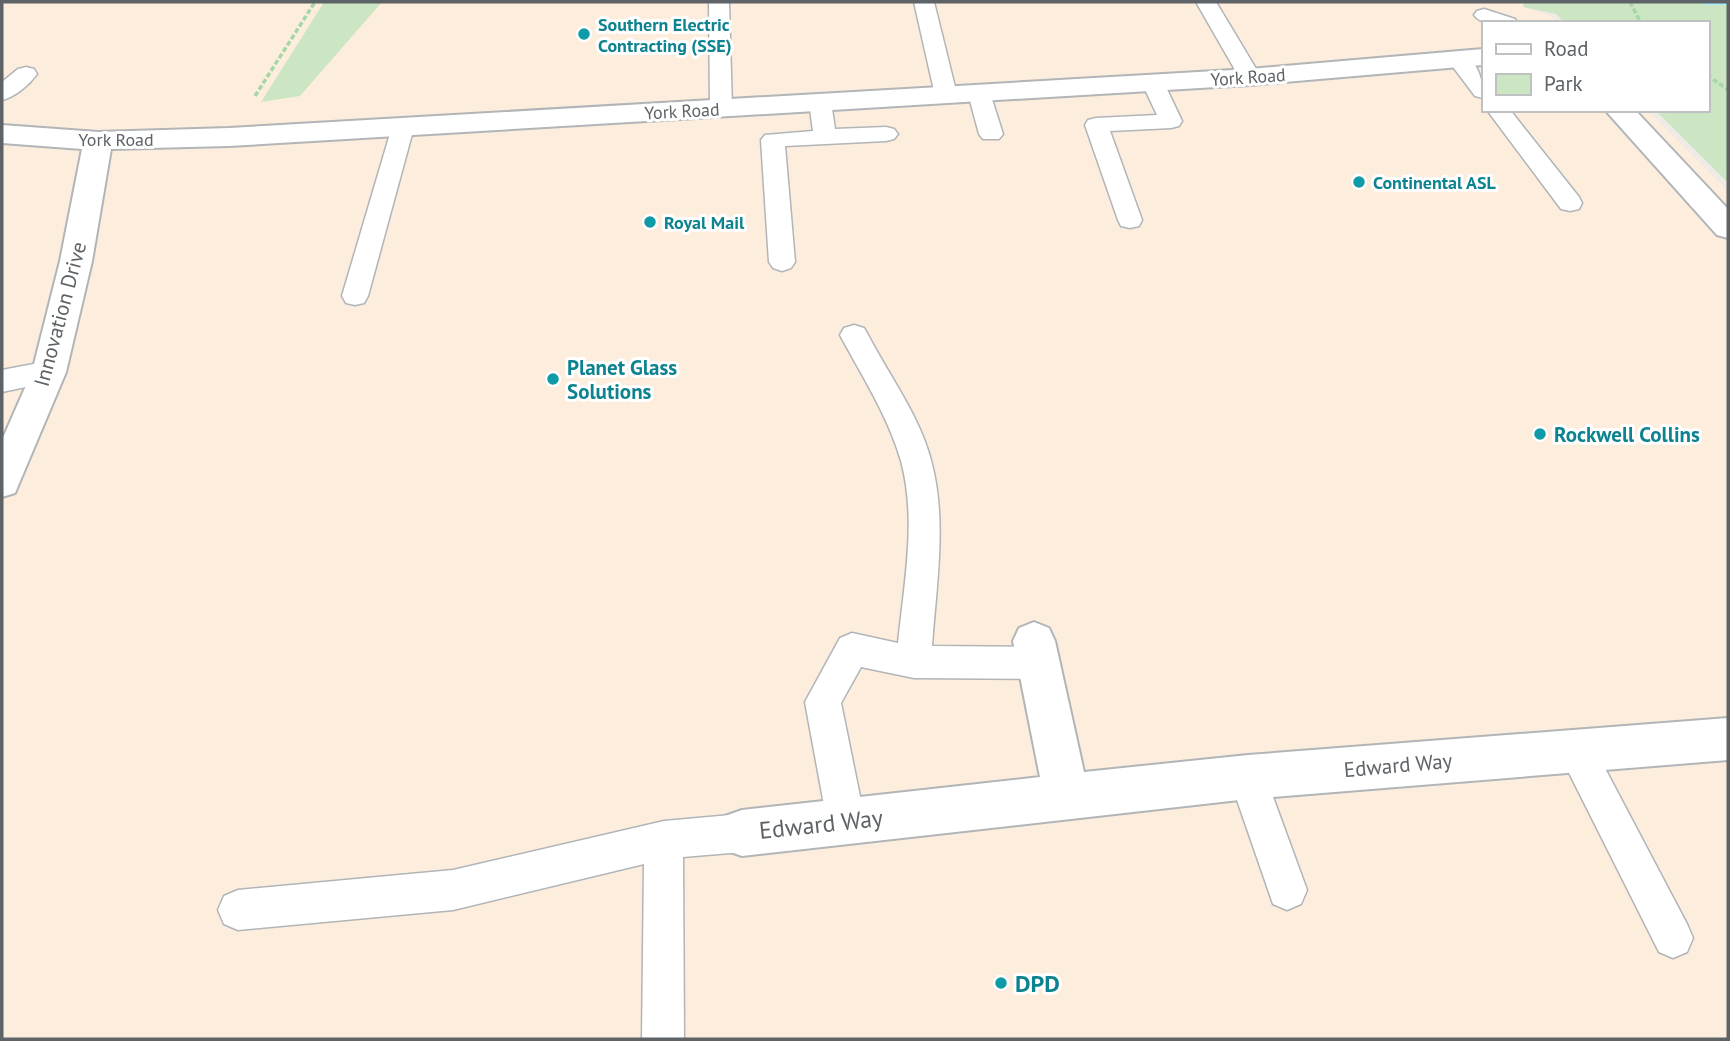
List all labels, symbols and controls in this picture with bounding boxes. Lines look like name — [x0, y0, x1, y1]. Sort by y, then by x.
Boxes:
place label: Southern Electric Contracting (SSE) — [598, 13, 732, 57]
legend — [1482, 21, 1709, 112]
marker: Southern Electric Contracting (SSE) — [576, 26, 592, 42]
text: Road — [1544, 35, 1588, 62]
street label: York Road — [1210, 63, 1286, 91]
text: Park — [1544, 70, 1583, 97]
street label: York Road — [644, 98, 720, 124]
street label: York Road — [78, 128, 154, 151]
place label: Continental ASL — [1373, 171, 1497, 194]
marker: Continental ASL — [1351, 174, 1367, 190]
place label: Royal Mail — [664, 211, 745, 234]
marker: Royal Mail — [642, 214, 658, 230]
street label: Innovation Drive — [28, 239, 92, 389]
place label: Planet Glass Solutions — [567, 354, 677, 405]
marker: Planet Glass Solutions — [545, 371, 561, 387]
place label: Rockwell Collins — [1554, 421, 1700, 448]
marker: Rockwell Collins — [1532, 426, 1548, 442]
street label: Edward Way — [1343, 747, 1454, 783]
street label: Edward Way — [758, 802, 884, 846]
place label: DPD — [1015, 968, 1060, 999]
marker: DPD — [993, 975, 1009, 991]

